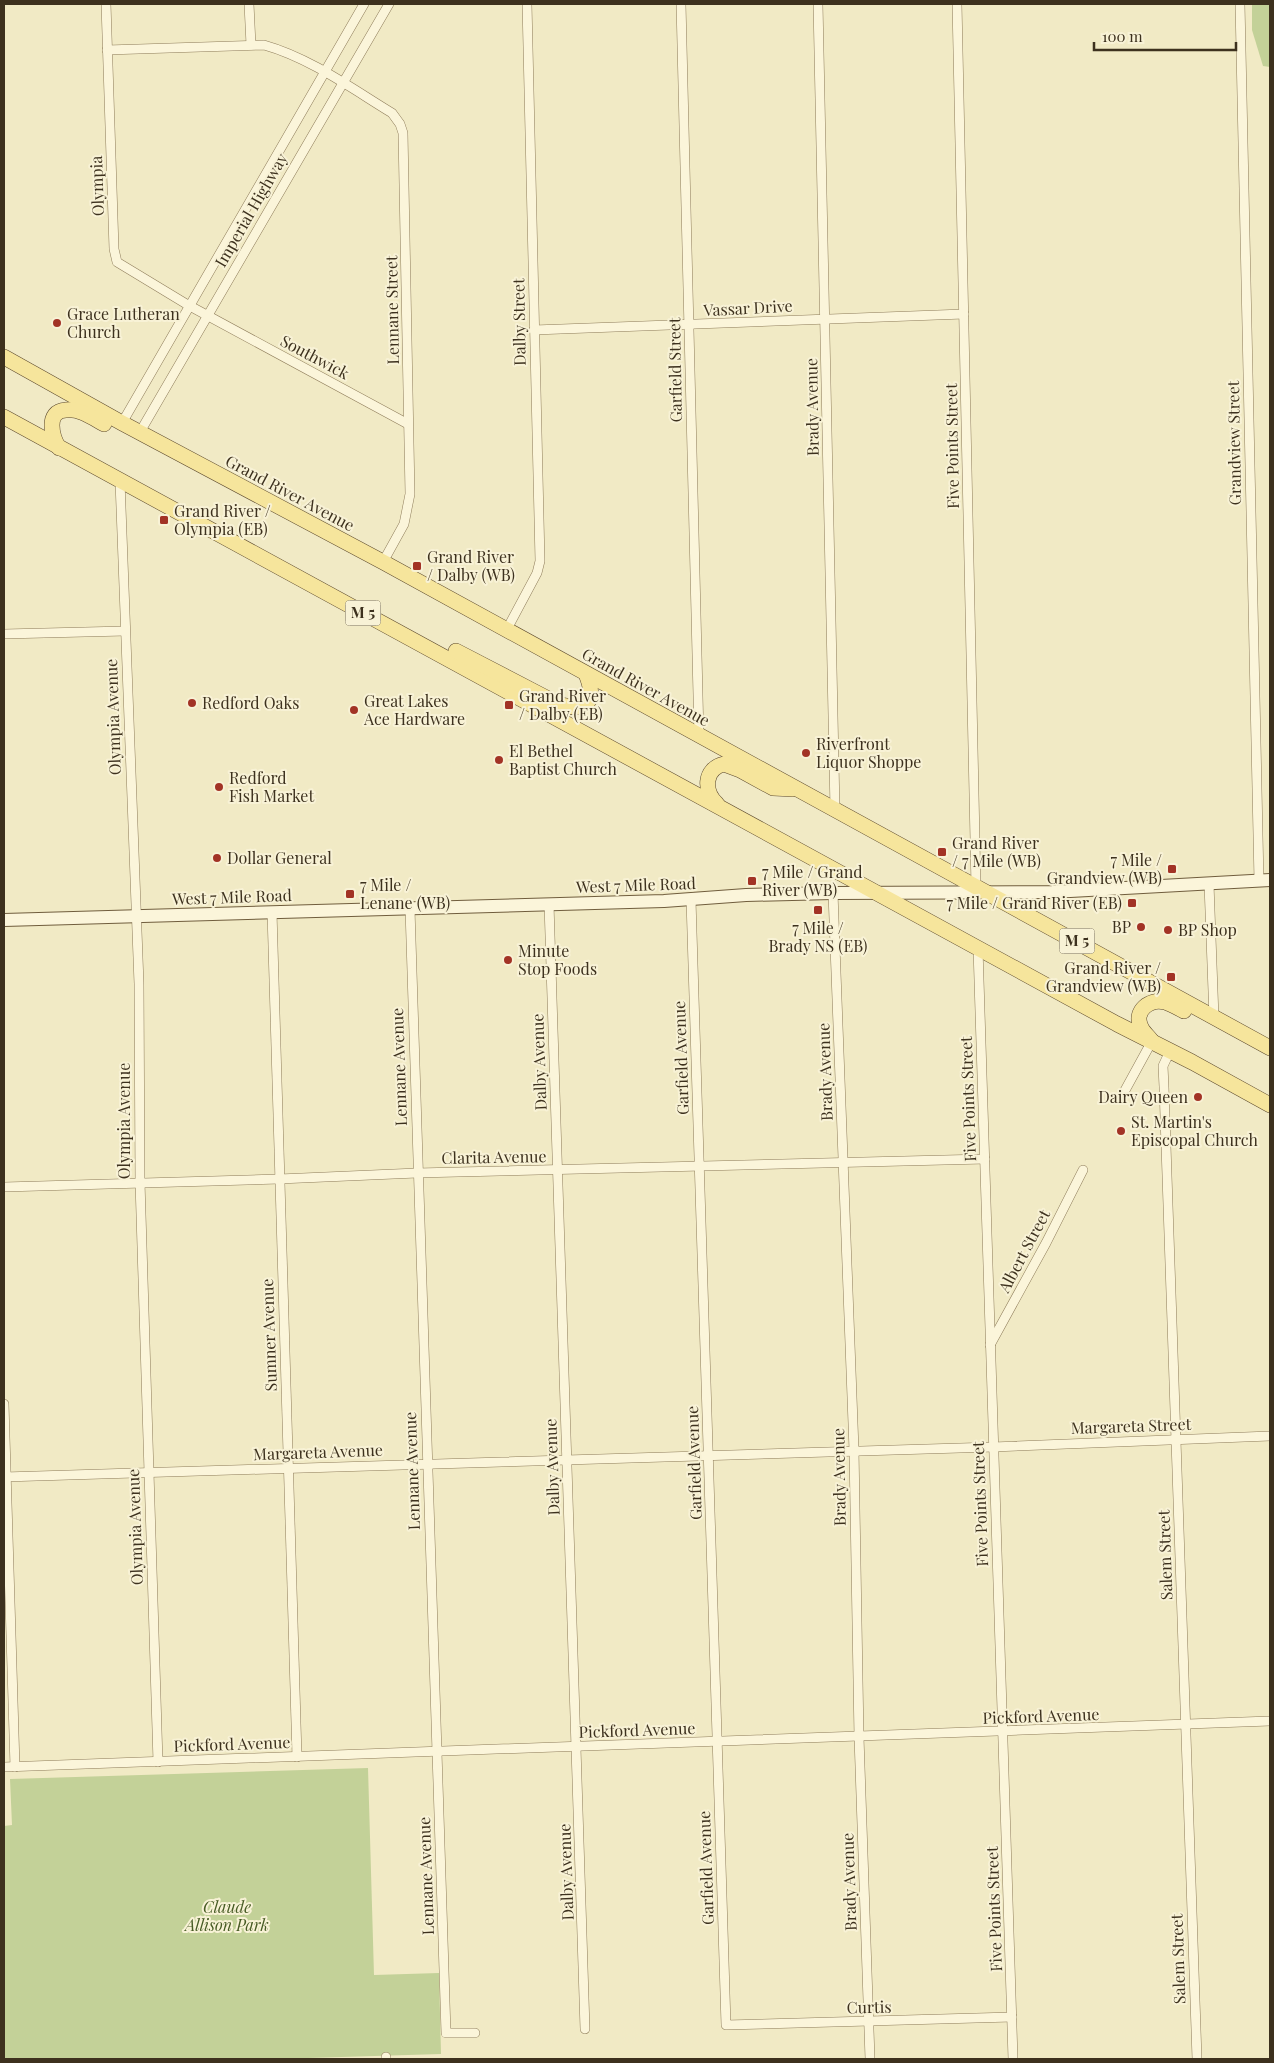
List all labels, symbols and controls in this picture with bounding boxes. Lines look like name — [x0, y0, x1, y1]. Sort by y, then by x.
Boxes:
scale bar — [1094, 20, 1236, 52]
text: 100 m — [1102, 26, 1143, 46]
street label: Imperial Highway — [209, 149, 292, 270]
street label: Olympia — [85, 155, 108, 217]
street label: Lennane Street — [380, 255, 403, 365]
street label: Dalby Street — [507, 278, 530, 366]
street label: Vassar Drive — [702, 295, 793, 320]
place label: Grace Lutheran Church — [67, 303, 180, 342]
marker: Grace Lutheran Church — [51, 317, 63, 329]
street label: Garfield Street — [663, 317, 686, 423]
street label: Southwick — [277, 330, 354, 384]
street label: Brady Avenue — [800, 358, 823, 456]
street label: Grandview Street — [1222, 380, 1245, 505]
street label: Five Points Street — [940, 383, 963, 509]
street label: Grand River Avenue — [222, 450, 358, 535]
place label: Grand River / Olympia (EB) — [174, 500, 271, 539]
marker: Grand River / Olympia (EB) — [158, 514, 170, 526]
place label: Grand River / Dalby (WB) — [427, 546, 515, 585]
marker: Grand River / Dalby (WB) — [411, 560, 423, 572]
road number: M 5 — [346, 600, 380, 626]
street label: Grand River Avenue — [579, 643, 714, 730]
street label: Olympia Avenue — [100, 658, 125, 776]
place label: Grand River / Dalby (EB) — [519, 685, 606, 724]
place label: Great Lakes Ace Hardware — [363, 690, 465, 729]
place label: Redford Oaks — [202, 692, 299, 713]
marker: Redford Oaks — [186, 697, 198, 709]
marker: Grand River / Dalby (EB) — [503, 699, 515, 711]
marker: Great Lakes Ace Hardware — [348, 704, 360, 716]
place label: Riverfront Liquor Shoppe — [816, 733, 921, 772]
place label: El Bethel Baptist Church — [509, 740, 617, 779]
marker: Riverfront Liquor Shoppe — [800, 747, 812, 759]
marker: El Bethel Baptist Church — [493, 754, 505, 766]
place label: Redford Fish Market — [229, 767, 314, 806]
marker: Redford Fish Market — [213, 781, 225, 793]
place label: Grand River / 7 Mile (WB) — [952, 832, 1041, 871]
marker: Grand River / 7 Mile (WB) — [936, 846, 948, 858]
place label: Dollar General — [227, 847, 332, 868]
place label: 7 Mile / Grandview (WB) — [1047, 849, 1162, 888]
marker: Dollar General — [211, 852, 223, 864]
place label: 7 Mile / Grand River (WB) — [762, 861, 863, 900]
marker: 7 Mile / Grandview (WB) — [1166, 863, 1178, 875]
street label: West 7 Mile Road — [575, 872, 696, 897]
place label: 7 Mile / Lenane (WB) — [360, 874, 450, 913]
marker: 7 Mile / Grand River (WB) — [746, 875, 758, 887]
street label: West 7 Mile Road — [171, 884, 292, 909]
marker: 7 Mile / Lenane (WB) — [344, 888, 356, 900]
place label: 7 Mile / Grand River (EB) — [947, 892, 1122, 913]
marker: 7 Mile / Grand River (EB) — [1126, 897, 1138, 909]
marker: 7 Mile / Brady NS (EB) — [812, 904, 824, 916]
place label: BP — [1112, 916, 1131, 937]
place label: 7 Mile / Brady NS (EB) — [768, 917, 868, 956]
place label: BP Shop — [1178, 919, 1237, 940]
marker: BP — [1135, 921, 1147, 933]
marker: BP Shop — [1162, 924, 1174, 936]
road number: M 5 — [1060, 928, 1094, 954]
place label: Minute Stop Foods — [518, 940, 597, 979]
marker: Minute Stop Foods — [502, 954, 514, 966]
place label: Grand River / Grandview (WB) — [1046, 957, 1161, 996]
marker: Grand River / Grandview (WB) — [1165, 971, 1177, 983]
street label: Garfield Avenue — [668, 1001, 693, 1115]
street label: Lennane Avenue — [386, 1007, 411, 1127]
street label: Dalby Avenue — [526, 1013, 551, 1111]
street label: Brady Avenue — [812, 1023, 837, 1121]
street label: Five Points Street — [955, 1036, 980, 1162]
street label: Olympia Avenue — [113, 1063, 134, 1179]
place label: Dairy Queen — [1098, 1086, 1188, 1107]
marker: Dairy Queen — [1192, 1091, 1204, 1103]
place label: St. Martin's Episcopal Church — [1131, 1111, 1259, 1150]
marker: St. Martin's Episcopal Church — [1115, 1125, 1127, 1137]
street label: Clarita Avenue — [441, 1145, 547, 1168]
street label: Albert Street — [992, 1205, 1054, 1297]
street label: Sumner Avenue — [256, 1278, 281, 1392]
street label: Garfield Avenue — [681, 1406, 706, 1520]
street label: Lennane Avenue — [399, 1411, 424, 1531]
street label: Margareta Street — [1070, 1413, 1192, 1438]
street label: Dalby Avenue — [539, 1418, 564, 1516]
street label: Brady Avenue — [827, 1428, 850, 1526]
street label: Margareta Avenue — [253, 1439, 383, 1464]
street label: Five Points Street — [967, 1441, 992, 1567]
street label: Olympia Avenue — [122, 1468, 147, 1586]
street label: Salem Street — [1152, 1509, 1177, 1600]
street label: Pickford Avenue — [982, 1703, 1100, 1728]
street label: Pickford Avenue — [578, 1717, 696, 1742]
street label: Pickford Avenue — [173, 1731, 291, 1756]
street label: Garfield Avenue — [693, 1811, 718, 1925]
street label: Lennane Avenue — [413, 1816, 438, 1936]
street label: Dalby Avenue — [553, 1823, 578, 1921]
street label: Brady Avenue — [836, 1833, 861, 1931]
street label: Five Points Street — [981, 1846, 1006, 1972]
park label: Claude Allison Park — [183, 1896, 269, 1935]
street label: Salem Street — [1165, 1913, 1190, 2004]
street label: Curtis — [846, 1996, 892, 2017]

